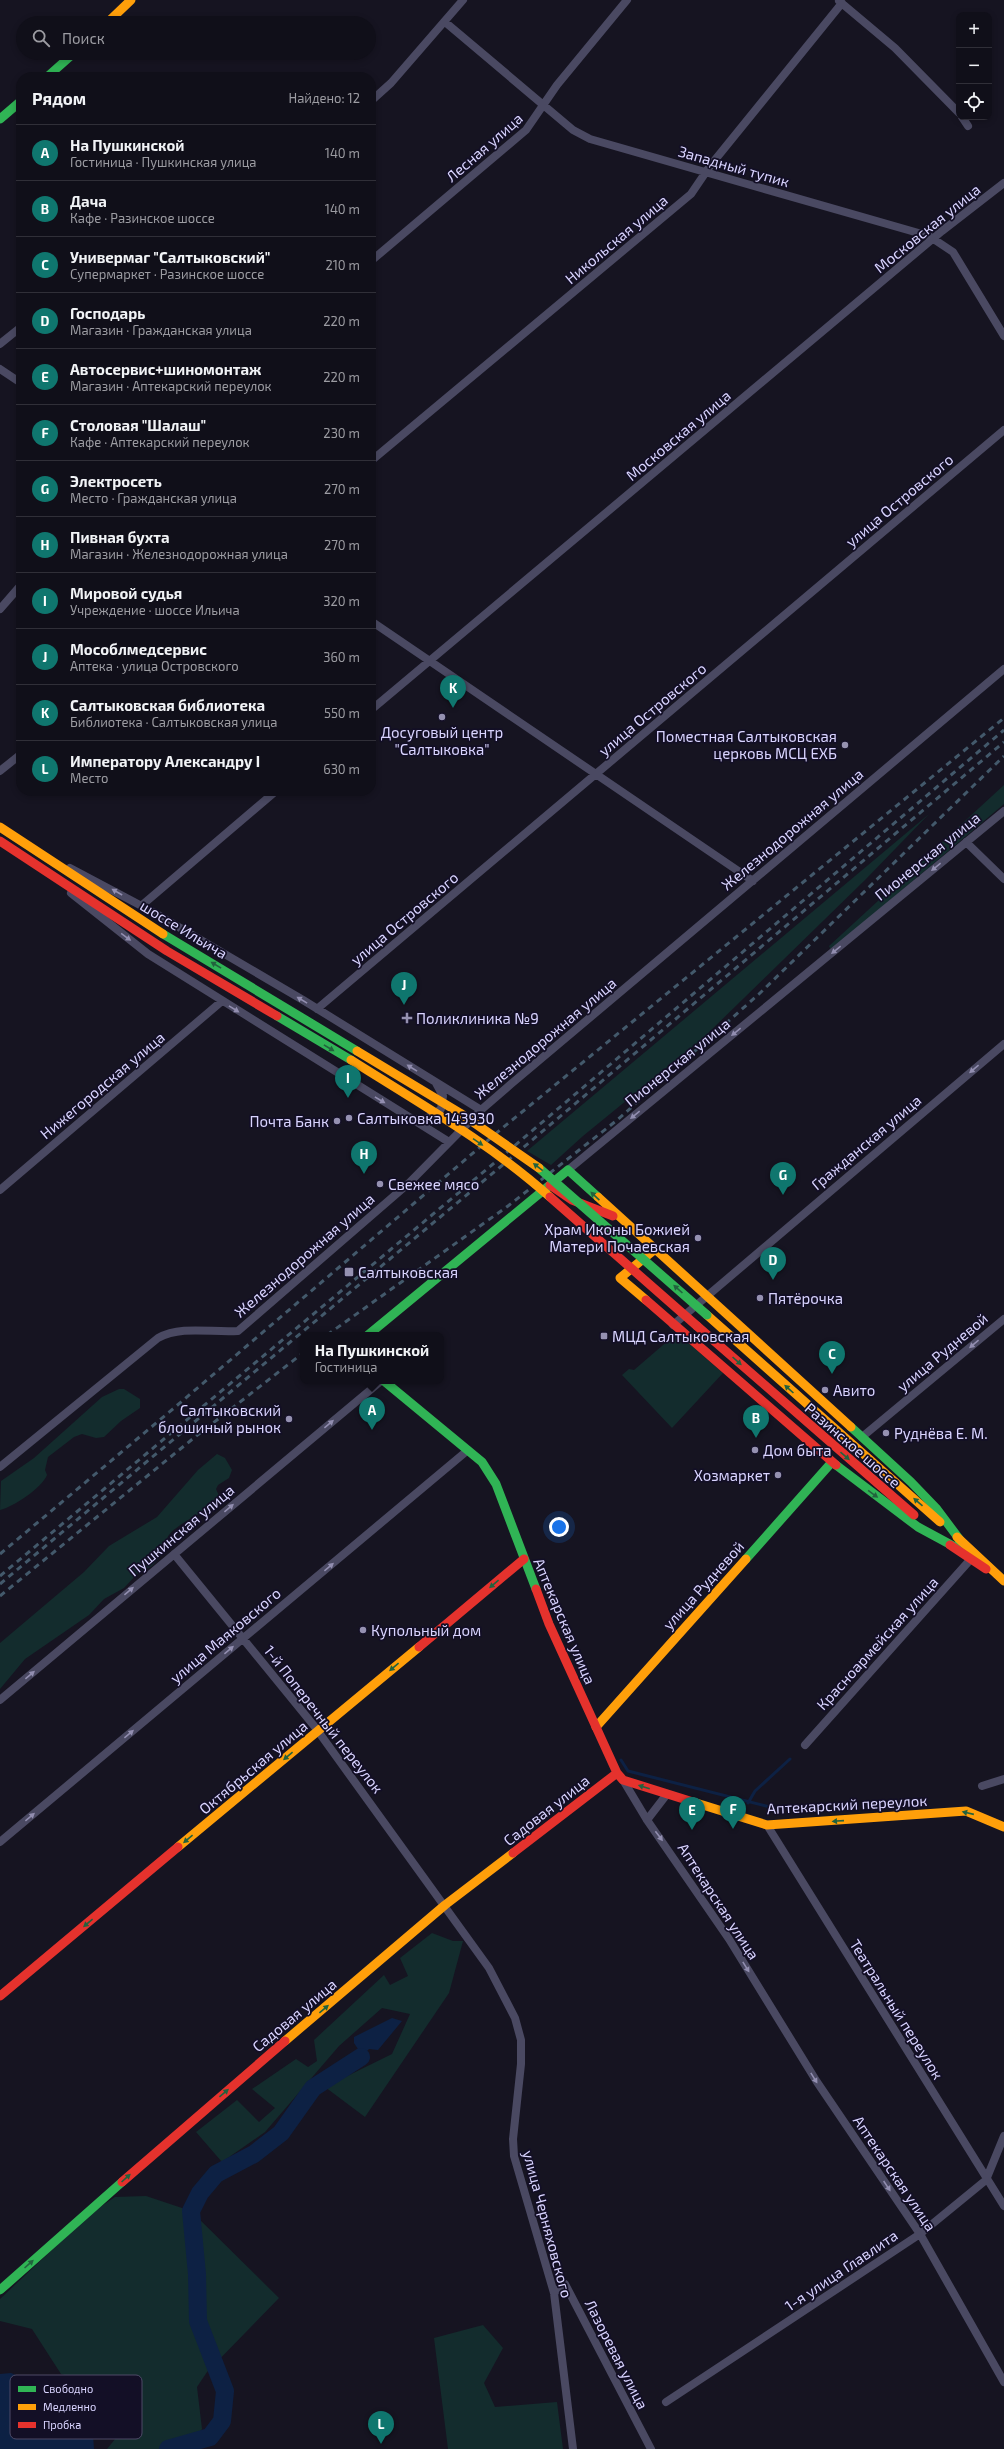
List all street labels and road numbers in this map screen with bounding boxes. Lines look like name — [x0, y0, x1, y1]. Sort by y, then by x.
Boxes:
street label: Лесная улица — [442, 109, 527, 186]
street label: Западный тупик — [676, 142, 792, 191]
street label: Московская улица — [870, 180, 984, 277]
street label: Никольская улица — [561, 191, 672, 288]
street label: Московская улица — [622, 386, 735, 485]
street label: улица Островского — [842, 450, 957, 551]
street label: улица Островского — [595, 659, 710, 760]
street label: Железнодорожная улица — [717, 764, 867, 894]
street label: Пионерская улица — [871, 808, 984, 905]
street label: улица Островского — [347, 868, 462, 969]
street label: шоссе Ильича — [137, 896, 231, 962]
street label: Железнодорожная улица — [470, 973, 620, 1103]
street label: Пионерская улица — [621, 1014, 734, 1111]
street label: Нижегородская улица — [36, 1028, 169, 1143]
street label: Гражданская улица — [807, 1091, 925, 1194]
street label: Железнодорожная улица — [230, 1189, 378, 1321]
street label: улица Рудневой — [893, 1309, 992, 1396]
street label: Разинское шоссе — [802, 1399, 904, 1491]
street label: Пушкинская улица — [124, 1480, 238, 1580]
street label: улица Рудневой — [659, 1537, 748, 1634]
street label: Аптекарская улица — [529, 1555, 600, 1687]
street label: Красноармейская улица — [812, 1573, 942, 1714]
street label: улица Маяковского — [166, 1583, 285, 1687]
street label: 1-й Поперечный переулок — [260, 1641, 387, 1797]
street label: Октябрьская улица — [195, 1716, 311, 1818]
street label: Садовая улица — [499, 1771, 593, 1850]
street label: Аптекарский переулок — [766, 1791, 928, 1818]
street label: Аптекарская улица — [674, 1839, 763, 1963]
street label: Театральный переулок — [846, 1936, 947, 2083]
street label: Садовая улица — [248, 1975, 340, 2056]
street label: Аптекарская улица — [849, 2112, 940, 2235]
street label: улица Черняховского — [519, 2148, 576, 2300]
street label: 1-я улица Главлита — [781, 2226, 901, 2315]
street label: Лазоревая улица — [581, 2296, 652, 2412]

